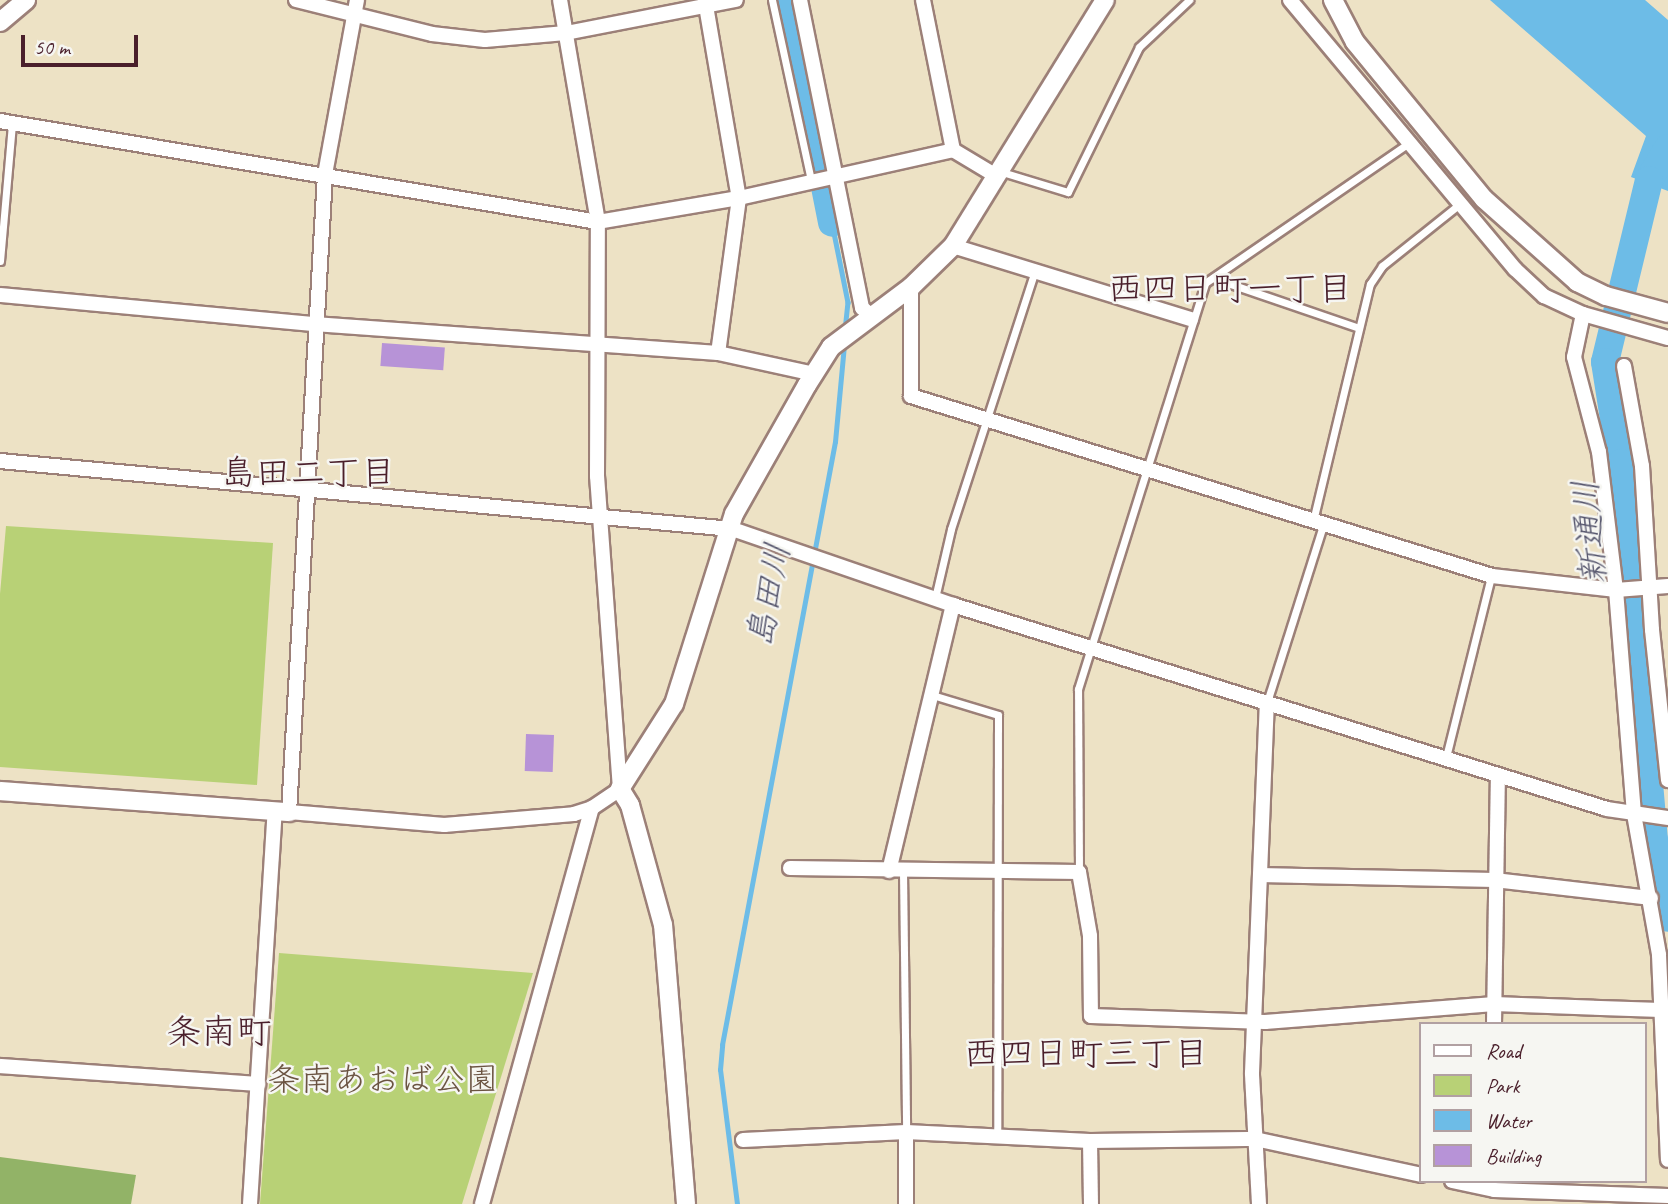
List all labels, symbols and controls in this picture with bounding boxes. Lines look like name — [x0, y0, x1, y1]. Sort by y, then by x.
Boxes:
scale bar — [24, 21, 142, 65]
text: 50 m — [34, 34, 70, 60]
district label: 西四日町一丁目 — [1108, 268, 1352, 310]
district label: 島田二丁目 — [221, 452, 395, 494]
water label: 新通川 — [1565, 478, 1615, 586]
water label: 島田川 — [738, 539, 800, 651]
district label: 条南町 — [167, 1011, 271, 1053]
legend — [1420, 1022, 1647, 1183]
district label: 西四日町三丁目 — [964, 1033, 1208, 1075]
text: Road — [1486, 1038, 1521, 1064]
park label: 条南あおば公園 — [268, 1060, 498, 1100]
text: Park — [1486, 1073, 1519, 1099]
text: Water — [1486, 1108, 1532, 1134]
text: Building — [1486, 1143, 1541, 1169]

